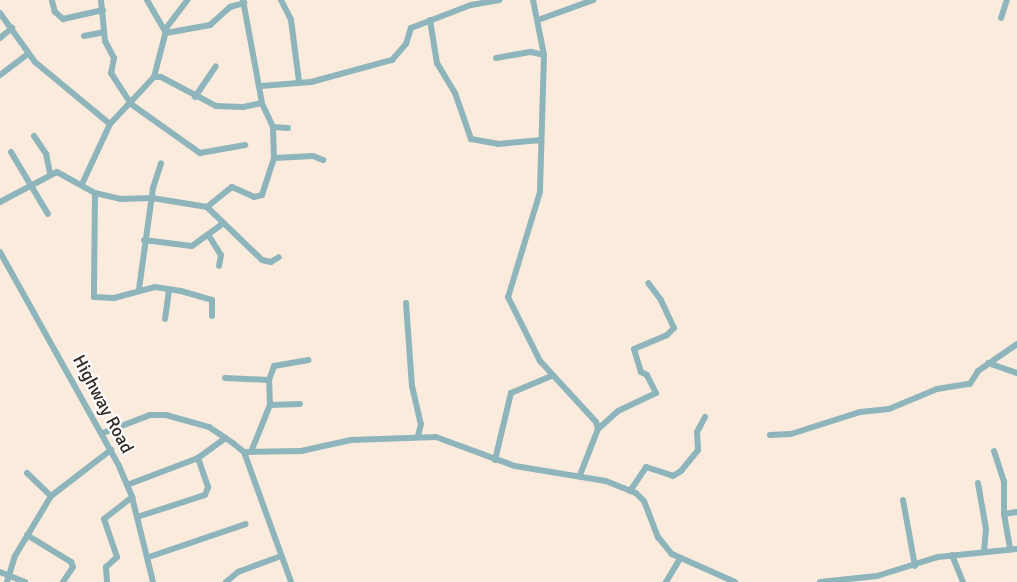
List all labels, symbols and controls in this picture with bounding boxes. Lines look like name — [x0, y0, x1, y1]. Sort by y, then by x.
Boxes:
street label: Highway Road — [68, 351, 138, 457]

